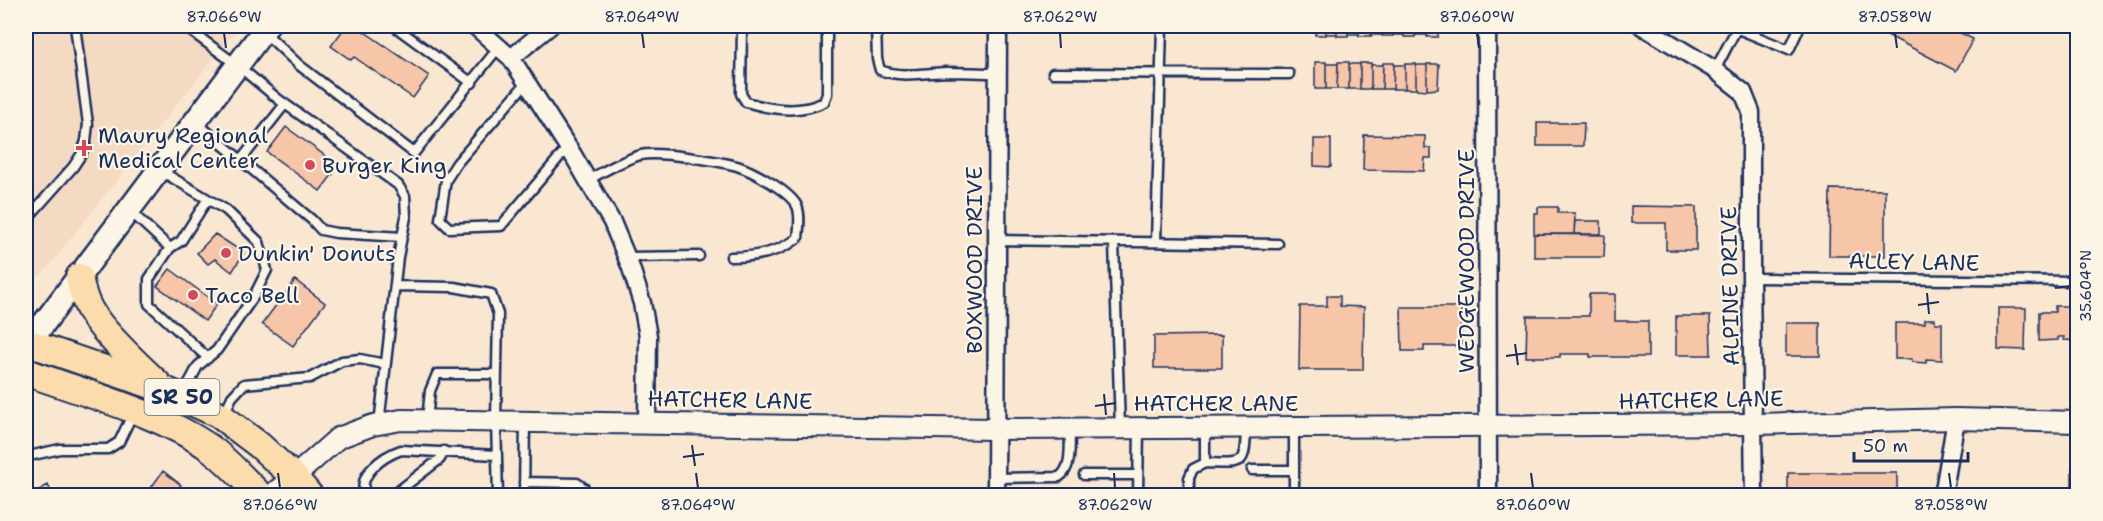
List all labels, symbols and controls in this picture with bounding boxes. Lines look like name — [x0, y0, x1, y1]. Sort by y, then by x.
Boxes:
text: 87.066°W — [186, 7, 262, 27]
text: 87.064°W — [605, 7, 679, 27]
text: 87.062°W — [1023, 7, 1097, 27]
text: 87.060°W — [1439, 7, 1515, 27]
text: 87.058°W — [1858, 7, 1932, 27]
place label: Maury Regional Medical Center — [98, 121, 268, 175]
marker: Maury Regional Medical Center — [75, 139, 93, 157]
street label: WEDGEWOOD DRIVE — [1452, 149, 1481, 373]
place label: Burger King — [322, 151, 447, 180]
marker: Burger King — [303, 158, 317, 172]
street label: BOXWOOD DRIVE — [960, 166, 989, 354]
street label: ALPINE DRIVE — [1714, 206, 1746, 366]
place label: Dunkin' Donuts — [238, 239, 396, 268]
marker: Dunkin' Donuts — [219, 246, 233, 260]
street label: ALLEY LANE — [1848, 246, 1980, 278]
text: 35.604°N — [2076, 250, 2096, 322]
place label: Taco Bell — [205, 281, 300, 310]
marker: Taco Bell — [186, 288, 200, 302]
road number: SR 50 — [144, 379, 219, 415]
street label: HATCHER LANE — [647, 384, 813, 416]
street label: HATCHER LANE — [1618, 384, 1784, 416]
street label: HATCHER LANE — [1133, 389, 1299, 418]
scale bar — [1854, 425, 1968, 463]
text: 50 m — [1863, 434, 1908, 458]
text: 87.066°W — [242, 495, 318, 515]
text: 87.064°W — [661, 495, 735, 515]
text: 87.062°W — [1078, 495, 1152, 515]
text: 87.060°W — [1495, 495, 1571, 515]
text: 87.058°W — [1914, 495, 1988, 515]

